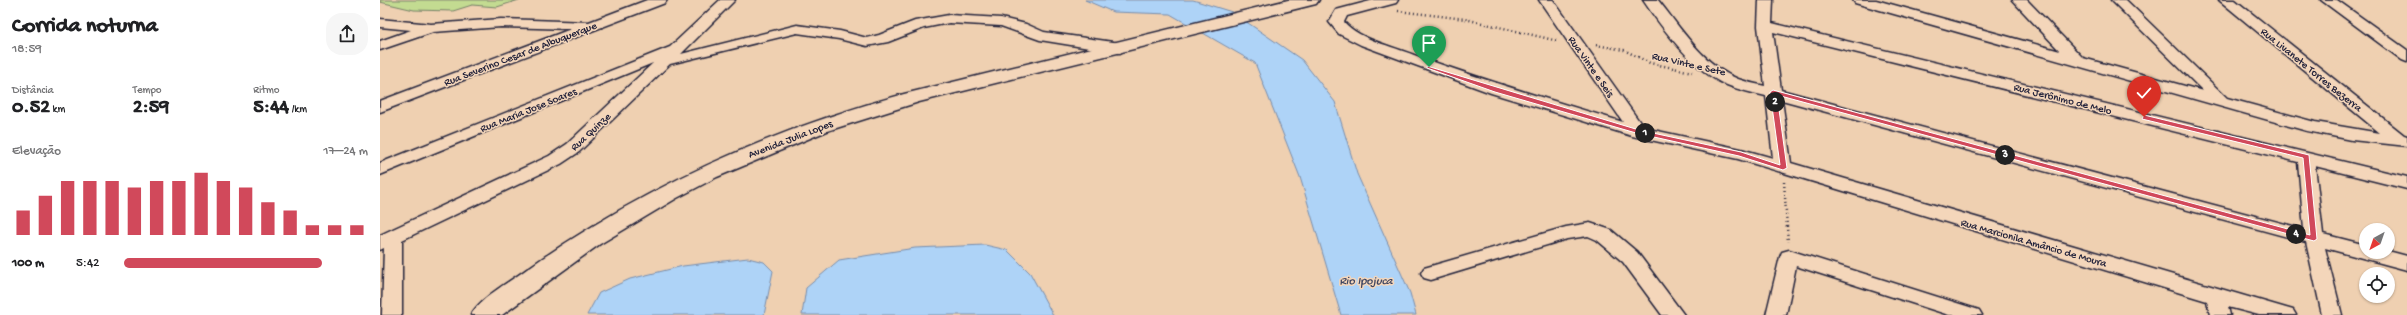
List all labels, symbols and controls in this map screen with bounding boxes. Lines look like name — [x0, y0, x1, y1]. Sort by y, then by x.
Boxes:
button: share — [326, 13, 368, 55]
text: Corrida noturna — [12, 14, 158, 40]
street label: Rua Severino Cesar de Albuquerque — [443, 20, 599, 90]
pin — [1412, 26, 1446, 67]
street label: Rua Livanete Torres Bezerra — [2258, 26, 2364, 116]
icon: arrive — [1418, 32, 1440, 54]
street label: Rua Vinte e Seis — [1565, 34, 1616, 101]
text: 18:59 — [12, 42, 42, 57]
street label: Rua Vinte e Sete — [1650, 51, 1727, 79]
pin — [2127, 76, 2161, 117]
street label: Rua Jerônimo de Melo — [2012, 82, 2113, 118]
icon: check — [2133, 82, 2155, 104]
text: Distância — [12, 85, 54, 97]
text: Tempo — [133, 85, 162, 97]
text: Ritmo — [253, 85, 280, 97]
street label: Rua Maria Jose Soares — [479, 86, 580, 136]
pin: 2 — [1765, 92, 1785, 112]
text: 2 — [1772, 96, 1778, 108]
text: 0.52 — [12, 97, 50, 120]
text: 2:59 — [133, 97, 169, 120]
text: 5:44 — [253, 97, 289, 120]
text: km — [50, 104, 65, 116]
text: /km — [289, 104, 307, 116]
street label: Rua Quinze — [569, 111, 614, 154]
street label: Avenida Julia Lopes — [747, 118, 835, 161]
pin: 1 — [1635, 123, 1655, 143]
text: 1 — [1643, 127, 1647, 139]
text: Elevação — [12, 144, 61, 159]
text: 17–24 m — [323, 144, 368, 159]
pin: 3 — [1995, 145, 2015, 165]
text: 3 — [2002, 149, 2008, 161]
street label: Rua Marcionila Amâncio de Moura — [1959, 217, 2109, 271]
north arrow — [2359, 223, 2395, 259]
map controls — [2359, 223, 2395, 303]
pin: 4 — [2286, 224, 2306, 244]
text: 4 — [2293, 228, 2299, 240]
text: 100 m — [12, 256, 44, 271]
text: 5:42 — [76, 256, 99, 271]
button: locate — [2359, 267, 2395, 303]
water label: Rio Ipojuca — [1340, 275, 1394, 289]

